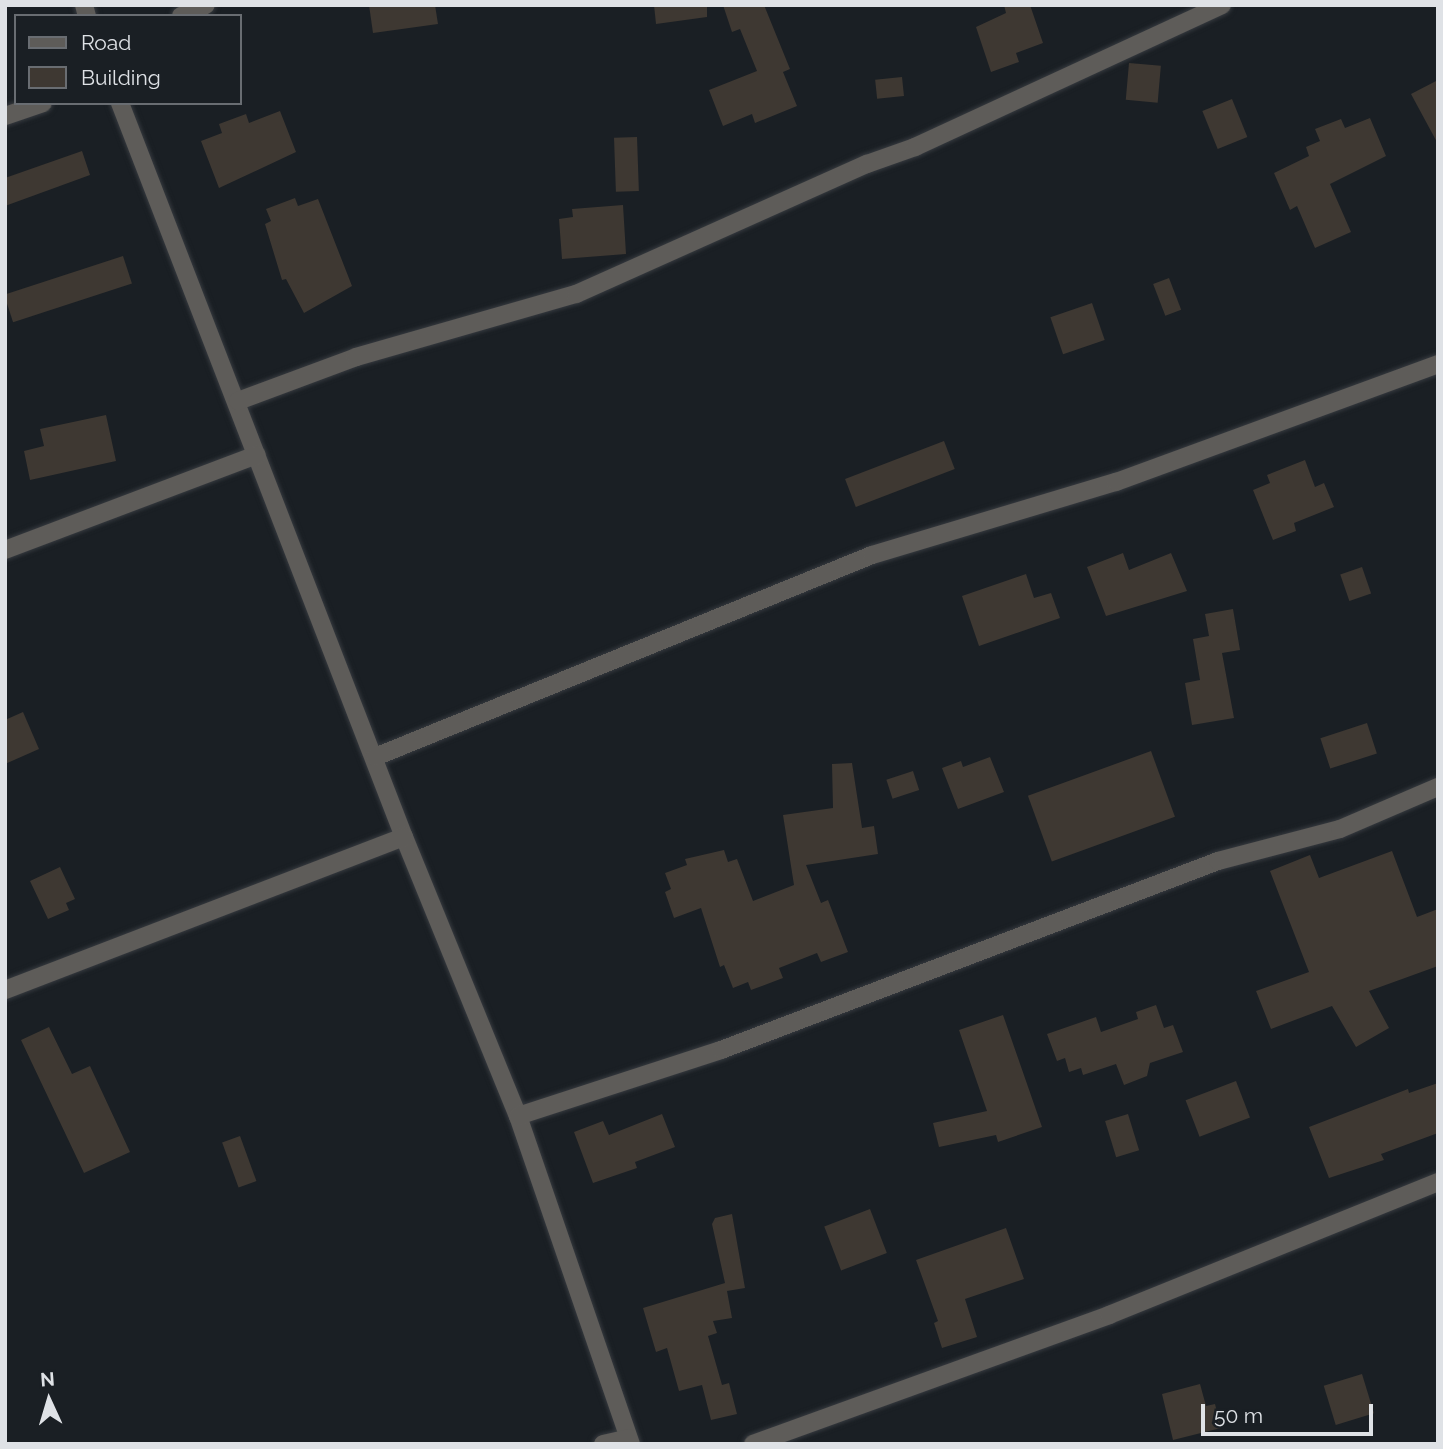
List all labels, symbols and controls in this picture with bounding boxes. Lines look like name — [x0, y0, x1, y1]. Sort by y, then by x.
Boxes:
legend — [14, 14, 242, 105]
text: Road — [81, 30, 131, 55]
text: Building — [81, 65, 161, 90]
north arrow — [14, 1365, 84, 1435]
text: N — [40, 1368, 56, 1391]
scale bar — [1205, 1390, 1376, 1434]
text: 50 m — [1214, 1403, 1263, 1428]

